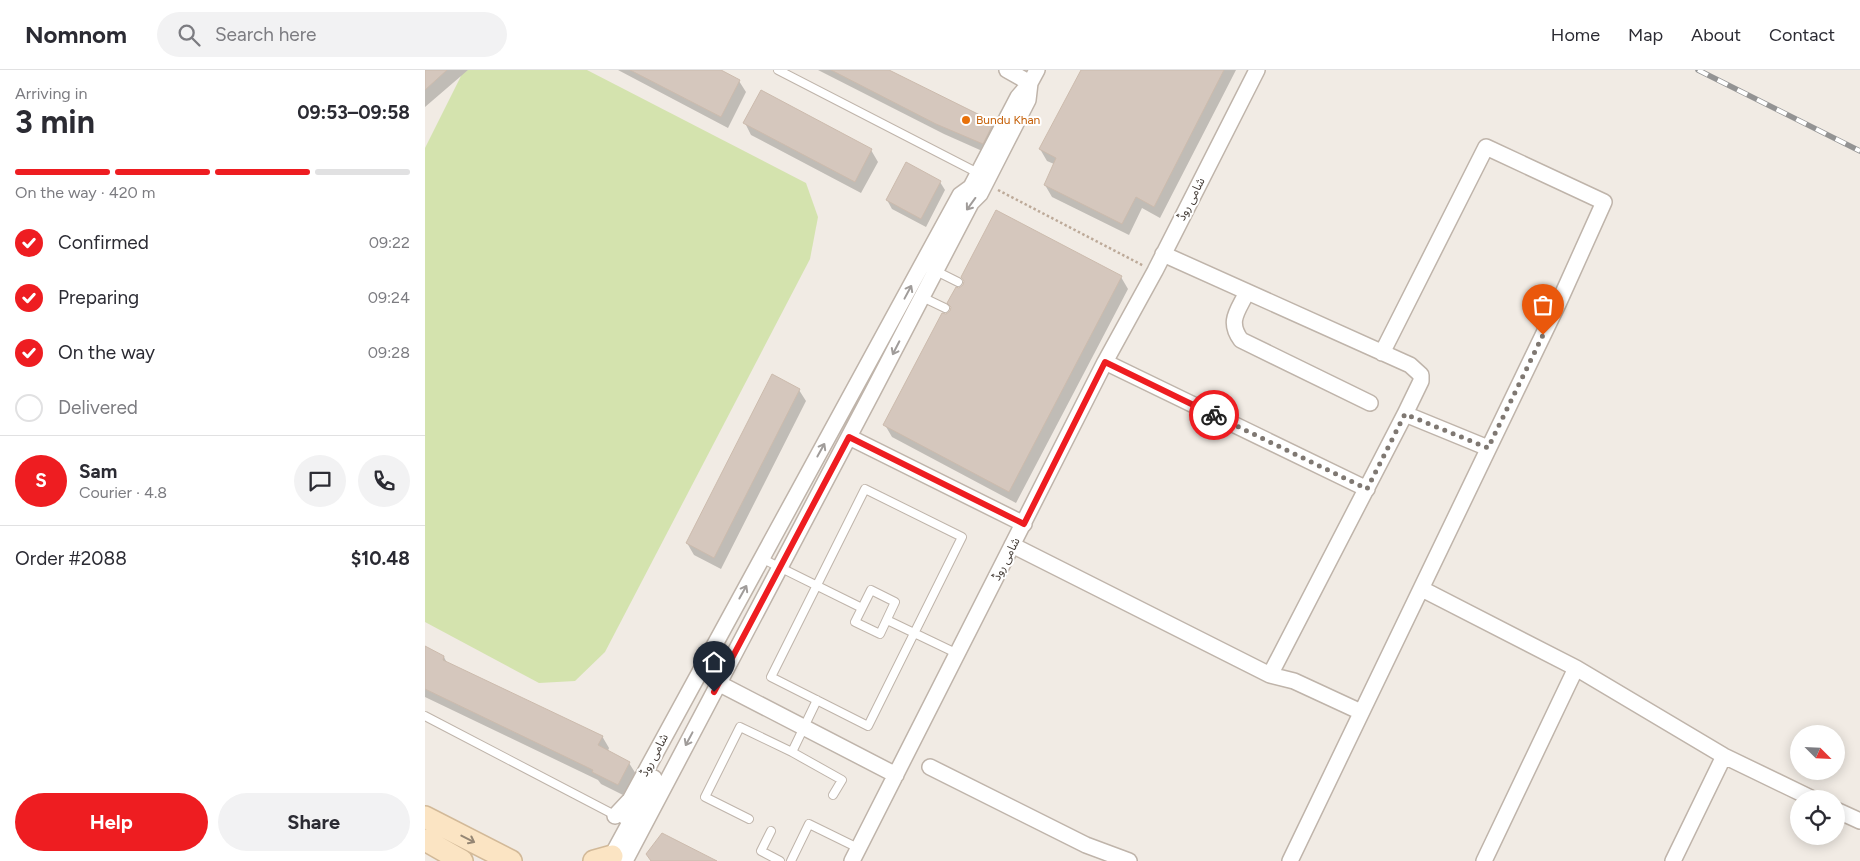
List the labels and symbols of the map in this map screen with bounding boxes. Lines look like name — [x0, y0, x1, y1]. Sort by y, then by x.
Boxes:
place label: Bundu Khan — [976, 113, 1041, 127]
marker: Bundu Khan — [960, 114, 972, 126]
street label: شامی روڈ — [1174, 175, 1208, 223]
one-way arrow — [966, 197, 976, 211]
pin — [1522, 284, 1564, 335]
one-way arrow — [904, 285, 913, 300]
one-way arrow — [891, 340, 900, 355]
courier — [1189, 390, 1239, 440]
one-way arrow — [817, 443, 827, 458]
street label: شامی روڈ — [989, 535, 1023, 583]
one-way arrow — [738, 585, 748, 600]
pin — [693, 641, 735, 692]
north arrow — [1790, 725, 1845, 780]
street label: شامی روڈ — [637, 731, 671, 779]
one-way arrow — [684, 731, 693, 746]
one-way arrow — [460, 835, 475, 844]

